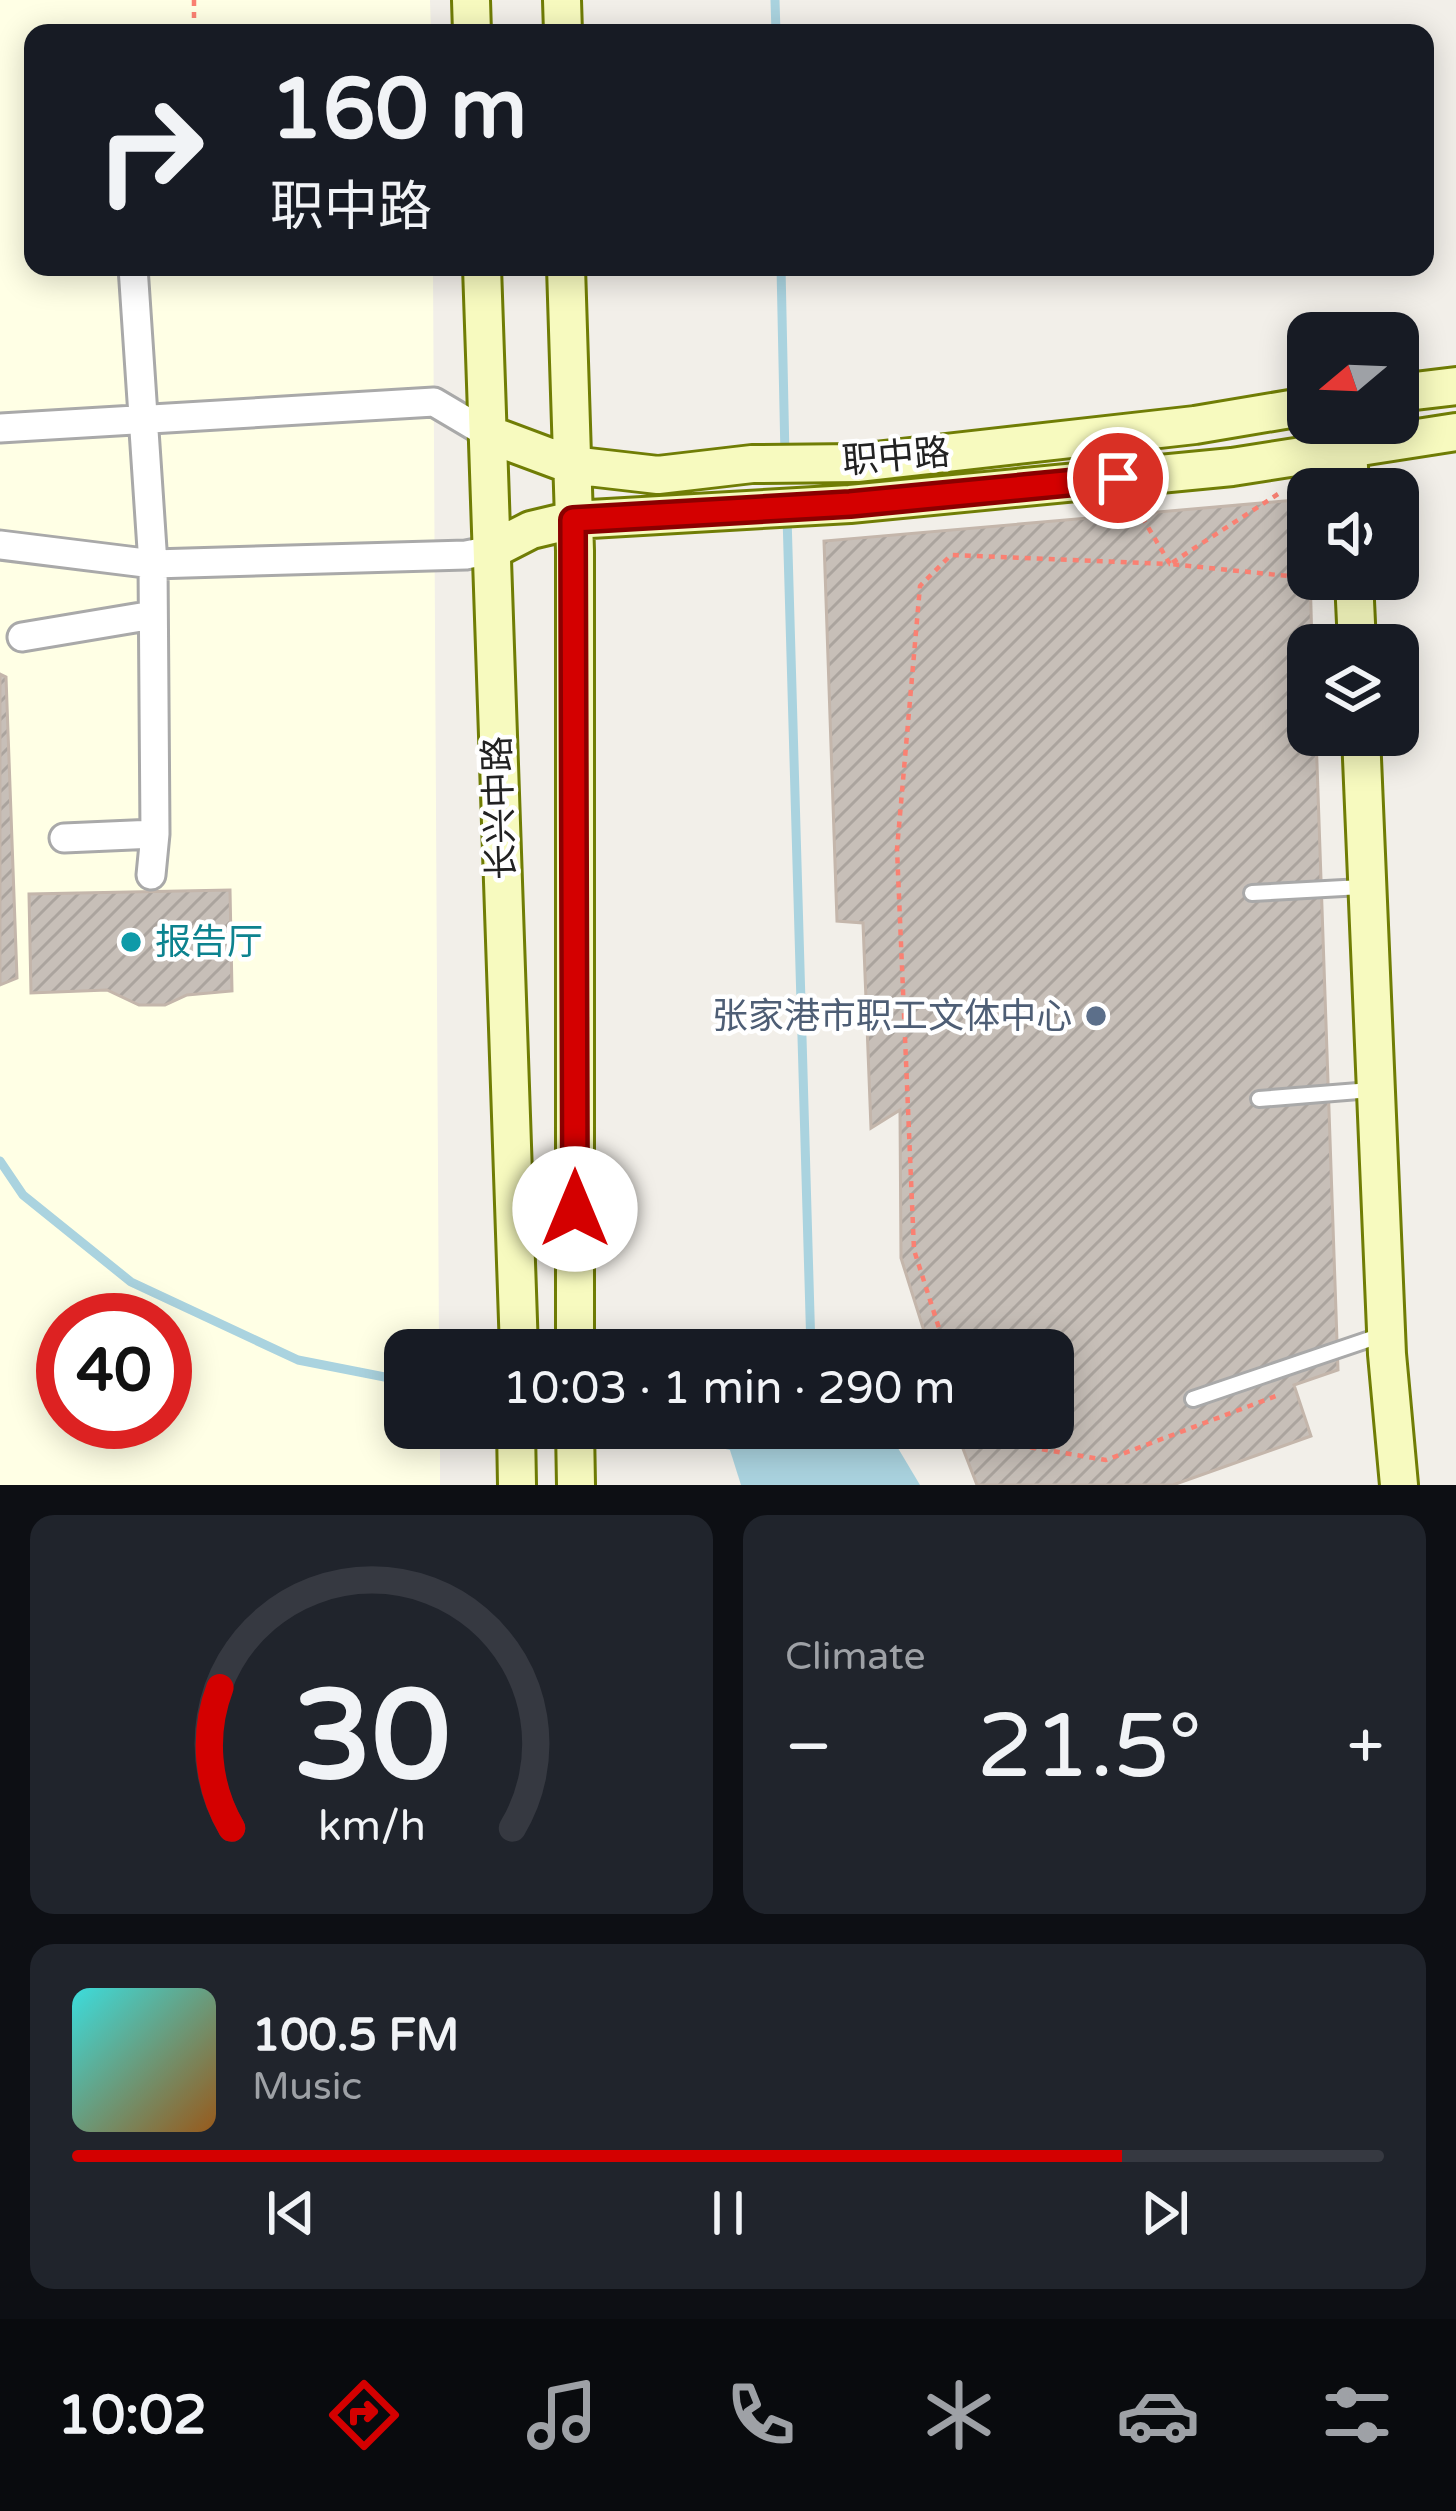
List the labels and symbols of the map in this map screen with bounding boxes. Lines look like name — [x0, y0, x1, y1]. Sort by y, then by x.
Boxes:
north arrow — [1287, 312, 1419, 444]
pin — [1067, 427, 1169, 529]
street label: 职中路 — [840, 431, 952, 483]
street label: 长兴中路 — [476, 735, 524, 881]
place label: 报告厅 — [155, 921, 263, 964]
marker: 报告厅 — [118, 929, 144, 955]
place label: 张家港市职工文体中心 — [712, 995, 1072, 1038]
marker: 张家港市职工文体中心 — [1083, 1003, 1109, 1029]
position arrow — [512, 1146, 638, 1272]
speed limit sign: 40 — [36, 1293, 192, 1449]

